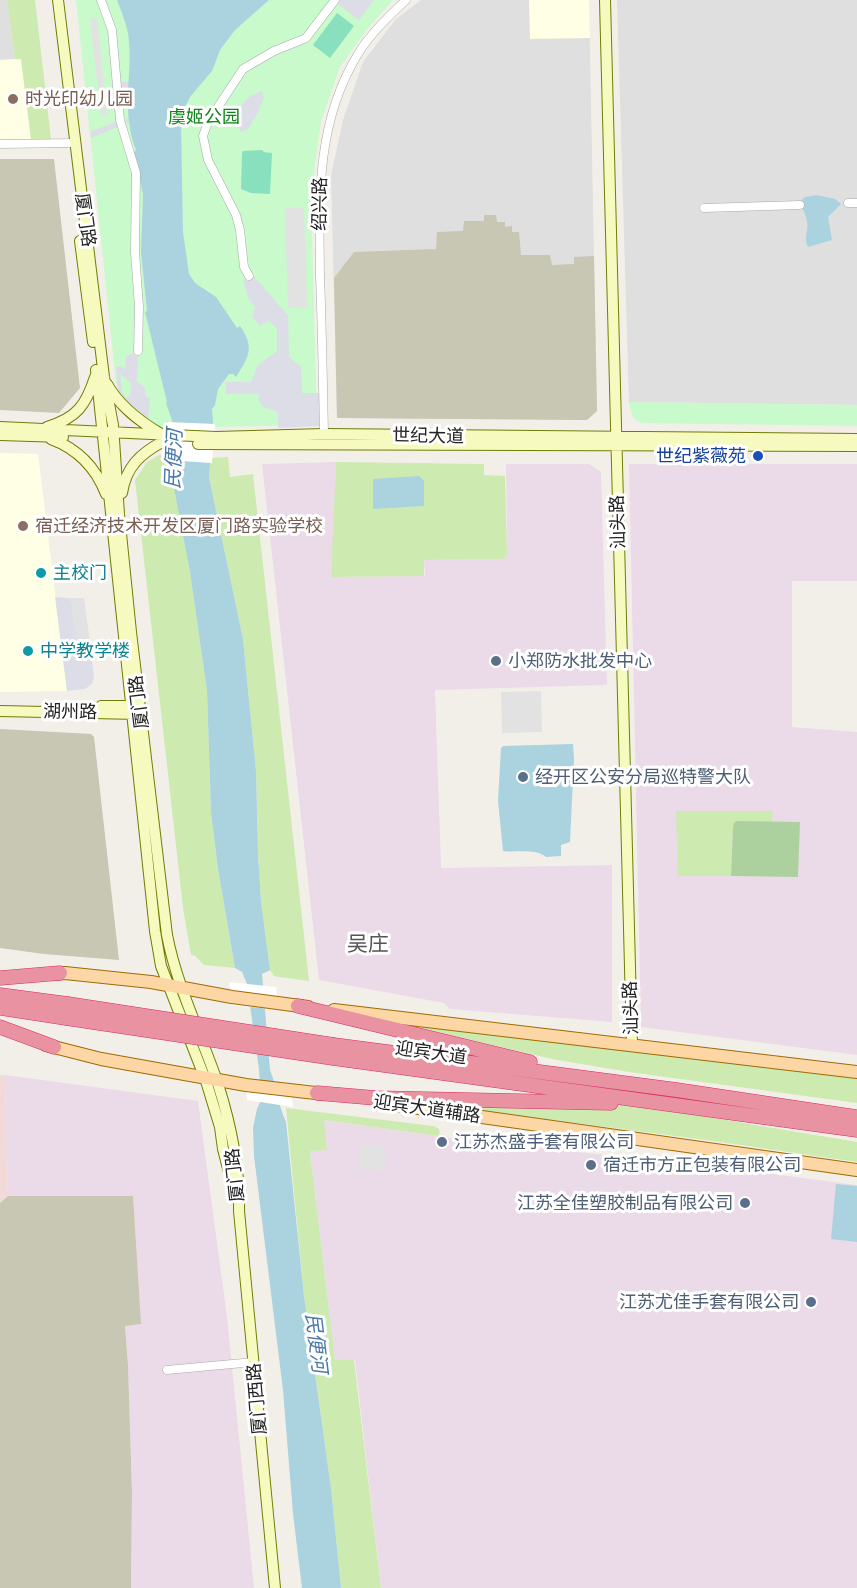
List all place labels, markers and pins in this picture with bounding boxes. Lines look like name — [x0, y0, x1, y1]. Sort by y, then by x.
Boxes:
place label: 时光印幼儿园 — [25, 88, 133, 110]
marker: 时光印幼儿园 — [6, 92, 20, 106]
place label: 世纪紫薇苑 — [656, 445, 746, 467]
marker: 世纪紫薇苑 — [751, 449, 765, 463]
place label: 宿迁经济技术开发区厦门路实验学校 — [35, 515, 323, 537]
marker: 宿迁经济技术开发区厦门路实验学校 — [16, 519, 30, 533]
place label: 主校门 — [53, 562, 107, 584]
marker: 主校门 — [34, 566, 48, 580]
place label: 中学教学楼 — [40, 640, 130, 662]
marker: 中学教学楼 — [21, 644, 35, 658]
place label: 小郑防水批发中心 — [508, 650, 652, 672]
marker: 小郑防水批发中心 — [489, 654, 503, 668]
place label: 经开区公安分局巡特警大队 — [535, 766, 751, 788]
marker: 经开区公安分局巡特警大队 — [516, 770, 530, 784]
place label: 江苏杰盛手套有限公司 — [454, 1131, 634, 1153]
marker: 江苏杰盛手套有限公司 — [435, 1135, 449, 1149]
place label: 宿迁市方正包装有限公司 — [603, 1154, 801, 1176]
marker: 宿迁市方正包装有限公司 — [584, 1158, 598, 1172]
place label: 江苏全佳塑胶制品有限公司 — [517, 1192, 733, 1214]
marker: 江苏全佳塑胶制品有限公司 — [738, 1196, 752, 1210]
place label: 江苏尤佳手套有限公司 — [619, 1291, 799, 1313]
marker: 江苏尤佳手套有限公司 — [804, 1295, 818, 1309]

